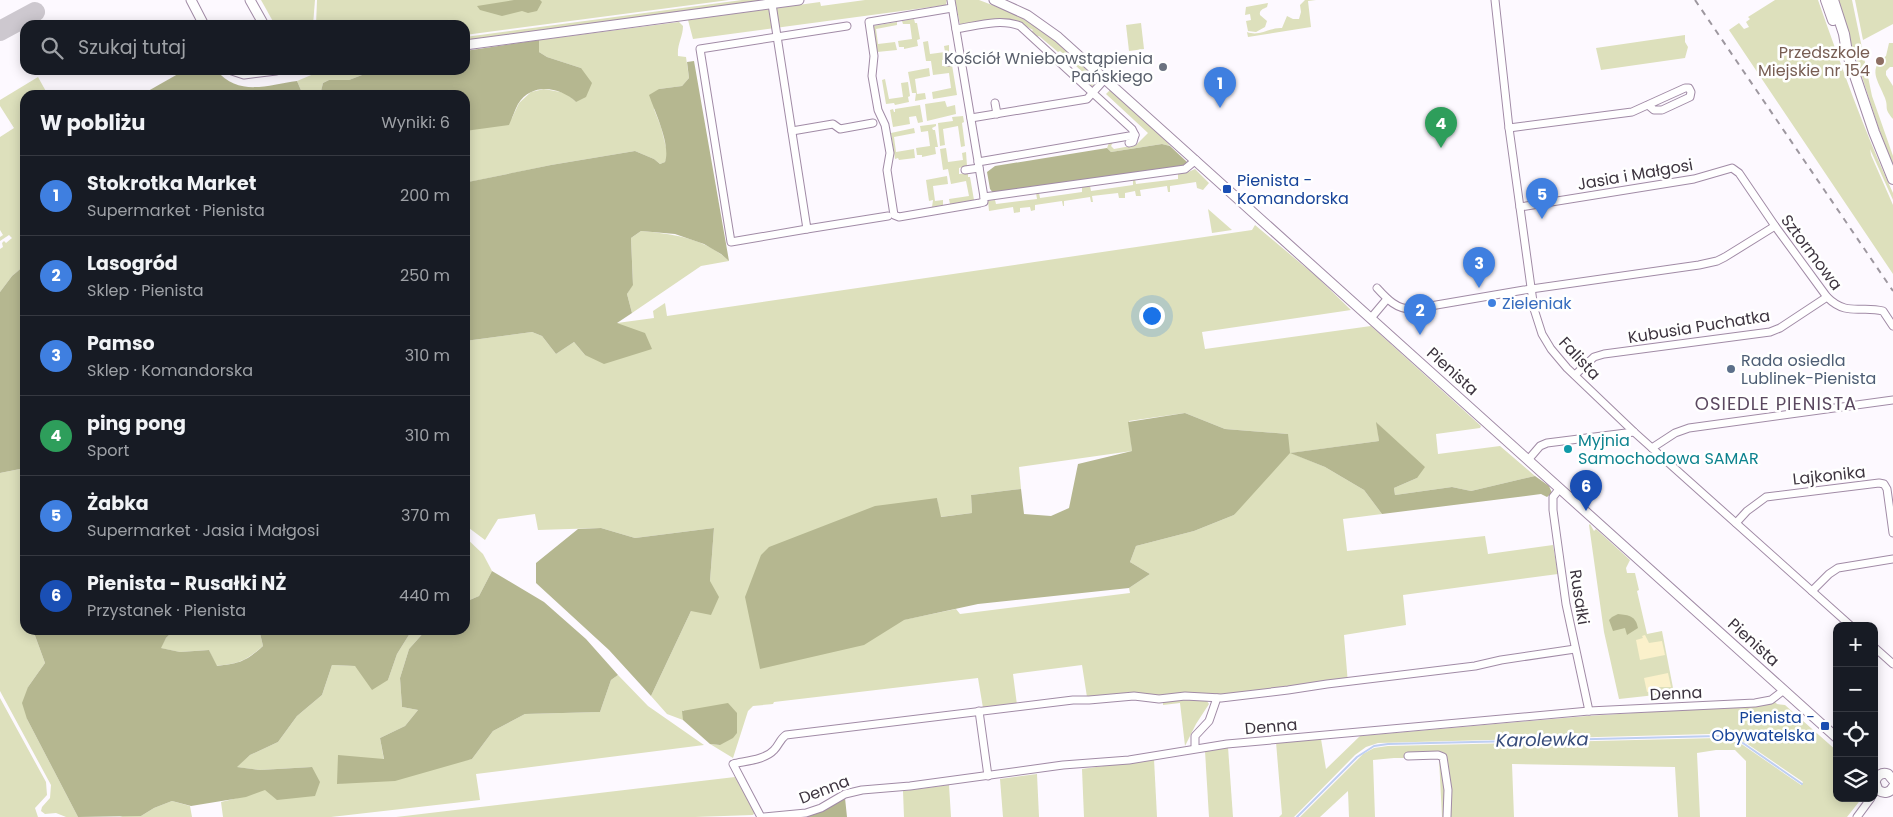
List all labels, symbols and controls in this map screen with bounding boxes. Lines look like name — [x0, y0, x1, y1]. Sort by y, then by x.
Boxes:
search box — [20, 20, 470, 75]
icon: search — [38, 34, 66, 62]
text: Szukaj tutaj — [78, 34, 186, 61]
place label: Przedszkole Miejskie nr 154 — [1758, 41, 1870, 82]
place label: Kościół Wniebowstąpienia Pańskiego — [944, 47, 1153, 88]
marker: Przedszkole Miejskie nr 154 — [1874, 55, 1886, 67]
marker: Kościół Wniebowstąpienia Pańskiego — [1157, 61, 1169, 73]
pin: 1 — [1204, 67, 1236, 108]
pin: 4 — [1425, 107, 1457, 148]
text: W pobliżu — [40, 108, 145, 137]
text: Wyniki: 6 — [381, 111, 450, 134]
street label: Jasia i Małgosi — [1576, 153, 1695, 196]
place label: Pienista - Komandorska — [1237, 169, 1349, 210]
text: Stokrotka Market — [87, 170, 257, 197]
pin: 5 — [1526, 178, 1558, 219]
marker: Pienista - Komandorska — [1221, 183, 1233, 195]
text: 1 — [53, 184, 59, 207]
text: 200 m — [400, 184, 450, 207]
text: Supermarket · Pienista — [87, 199, 265, 222]
street label: Sztormowa — [1776, 210, 1848, 295]
pin: 3 — [1463, 247, 1495, 288]
text: Lasogród — [87, 250, 178, 277]
text: 2 — [51, 264, 61, 287]
text: 250 m — [400, 264, 450, 287]
text: Sklep · Pienista — [87, 279, 204, 302]
place label: Zieleniak — [1502, 292, 1572, 315]
pin: 2 — [1404, 294, 1436, 335]
marker: Zieleniak — [1486, 297, 1498, 309]
your location — [1139, 303, 1165, 329]
street label: Kubusia Puchatka — [1626, 304, 1772, 349]
text: Pamso — [87, 330, 155, 357]
street label: Falista — [1554, 332, 1606, 385]
street label: Pienista — [1422, 342, 1484, 401]
text: 3 — [51, 344, 61, 367]
text: 310 m — [405, 344, 450, 367]
place label: Rada osiedla Lublinek-Pienista — [1741, 349, 1876, 390]
text: Sklep · Komandorska — [87, 359, 253, 382]
marker: Rada osiedla Lublinek-Pienista — [1725, 363, 1737, 375]
district label: OSIEDLE PIENISTA — [1695, 391, 1857, 416]
text: ping pong — [87, 410, 186, 437]
text: 4 — [51, 424, 61, 447]
text: 310 m — [405, 424, 450, 447]
place label: Myjnia Samochodowa SAMAR — [1578, 429, 1759, 470]
text: Sport — [87, 439, 129, 462]
marker: Myjnia Samochodowa SAMAR — [1562, 443, 1574, 455]
street label: Lajkonika — [1791, 460, 1867, 491]
pin: 6 — [1570, 470, 1602, 511]
text: Żabka — [87, 490, 149, 517]
text: 5 — [51, 504, 61, 527]
text: 370 m — [401, 504, 450, 527]
text: Supermarket · Jasia i Małgosi — [87, 519, 319, 542]
street label: Rusałki — [1564, 568, 1595, 626]
text: Pienista - Rusałki NŻ — [87, 570, 287, 597]
text: 6 — [51, 584, 61, 607]
text: 440 m — [399, 584, 450, 607]
text: Przystanek · Pienista — [87, 599, 246, 622]
street label: Pienista — [1723, 613, 1785, 672]
map controls — [1833, 622, 1878, 802]
button: + — [1833, 622, 1878, 667]
button: − — [1833, 667, 1878, 712]
street label: Denna — [1649, 681, 1703, 706]
place label: Pienista - Obywatelska — [1712, 706, 1815, 747]
button: locate — [1833, 712, 1878, 757]
street label: Denna — [1244, 713, 1298, 740]
marker: Pienista - Obywatelska — [1819, 720, 1831, 732]
water label: Karolewka — [1495, 726, 1589, 753]
button: layers — [1833, 757, 1878, 802]
street label: Denna — [796, 769, 853, 810]

